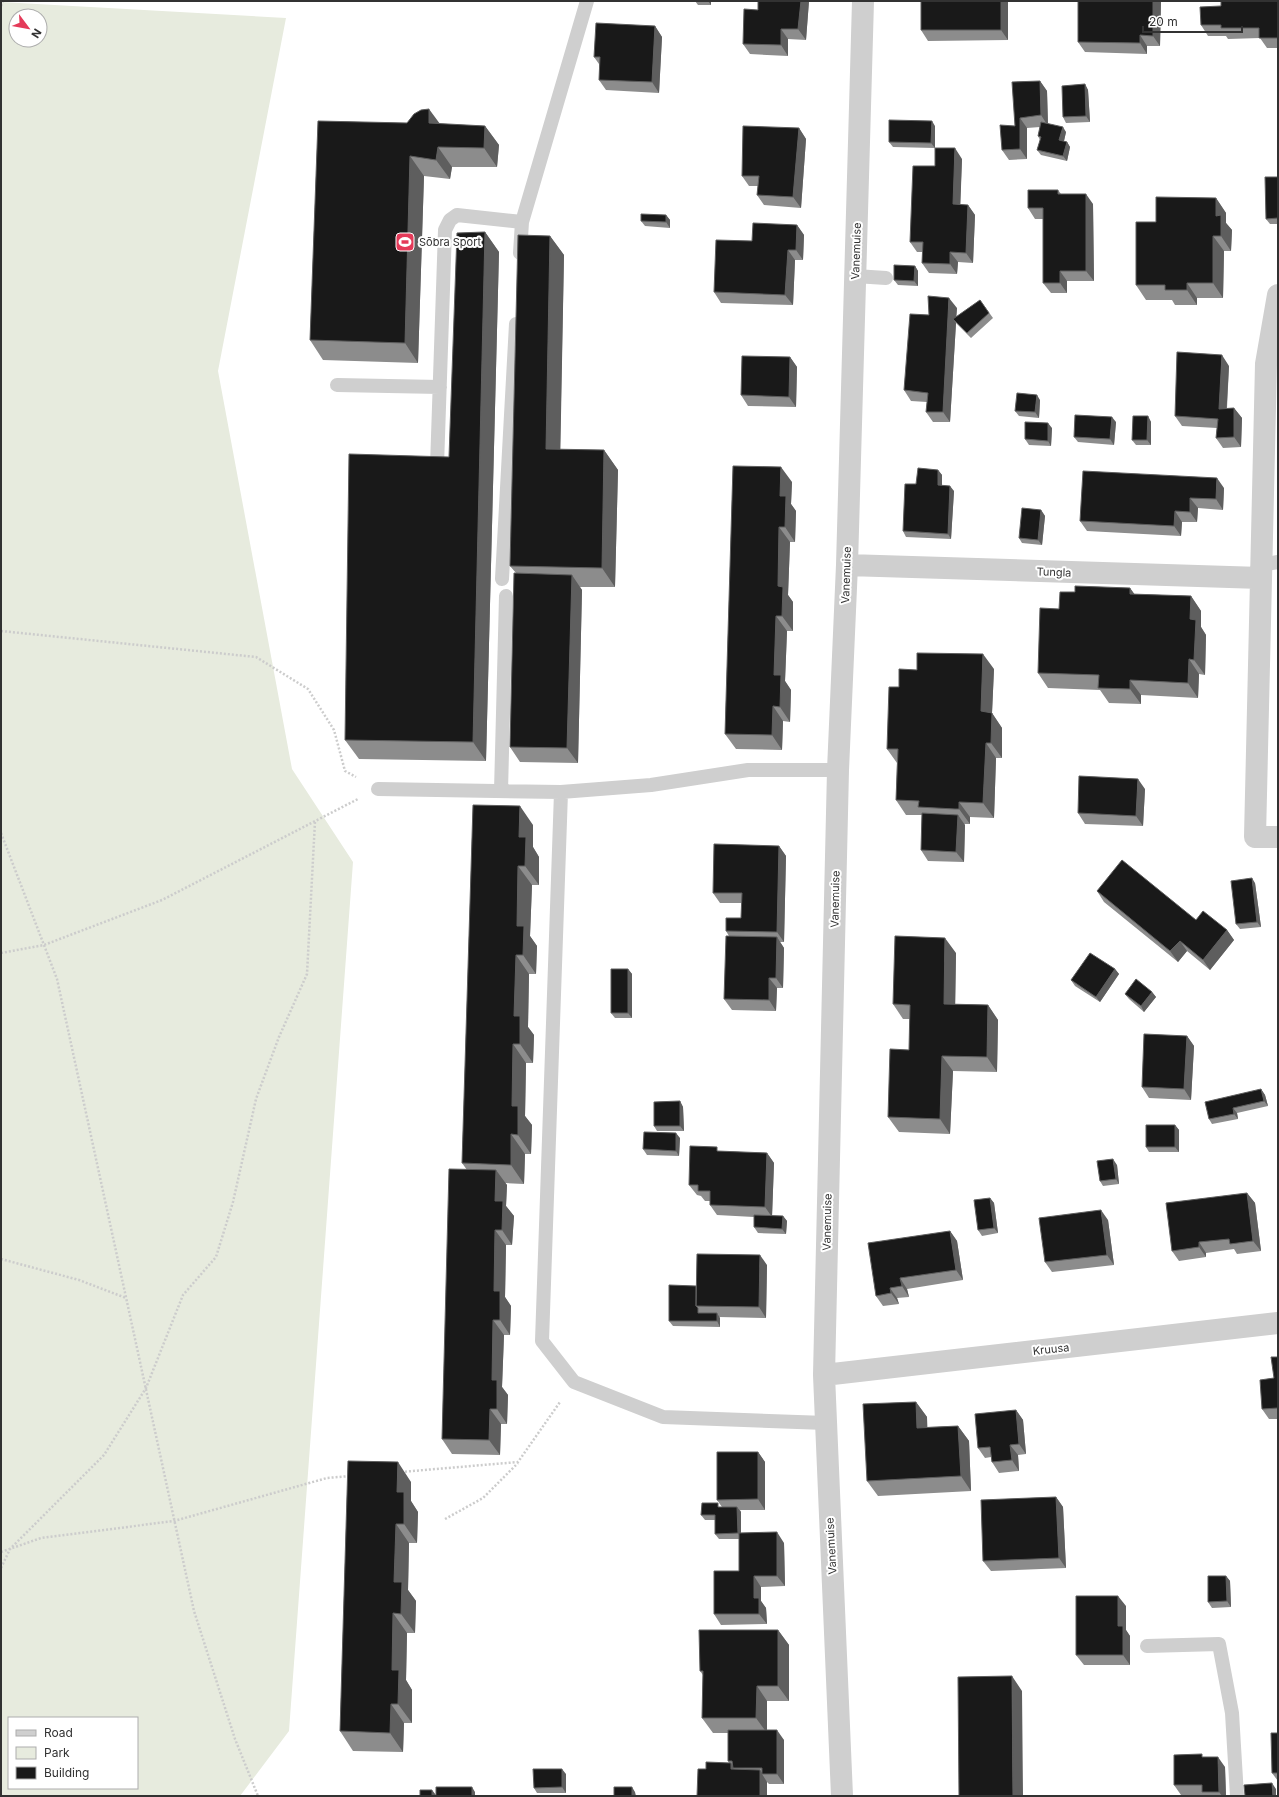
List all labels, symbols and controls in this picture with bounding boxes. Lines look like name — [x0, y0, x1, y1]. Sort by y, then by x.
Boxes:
north arrow — [8, 8, 48, 48]
scale bar — [1143, 8, 1242, 34]
text: 20 m — [1149, 14, 1178, 29]
text: N — [28, 26, 45, 41]
street label: Vanemuise — [848, 222, 864, 280]
sports icon: Sõbra Sport — [394, 231, 416, 253]
place label: Sõbra Sport — [419, 235, 482, 249]
street label: Vanemuise — [838, 546, 854, 604]
street label: Tungla — [1036, 564, 1072, 580]
street label: Vanemuise — [828, 870, 842, 928]
street label: Vanemuise — [820, 1193, 834, 1251]
street label: Kruusa — [1032, 1340, 1070, 1358]
street label: Vanemuise — [823, 1517, 839, 1575]
legend — [8, 1717, 138, 1789]
text: Road — [44, 1725, 73, 1740]
text: Park — [44, 1745, 70, 1760]
text: Building — [44, 1765, 89, 1780]

